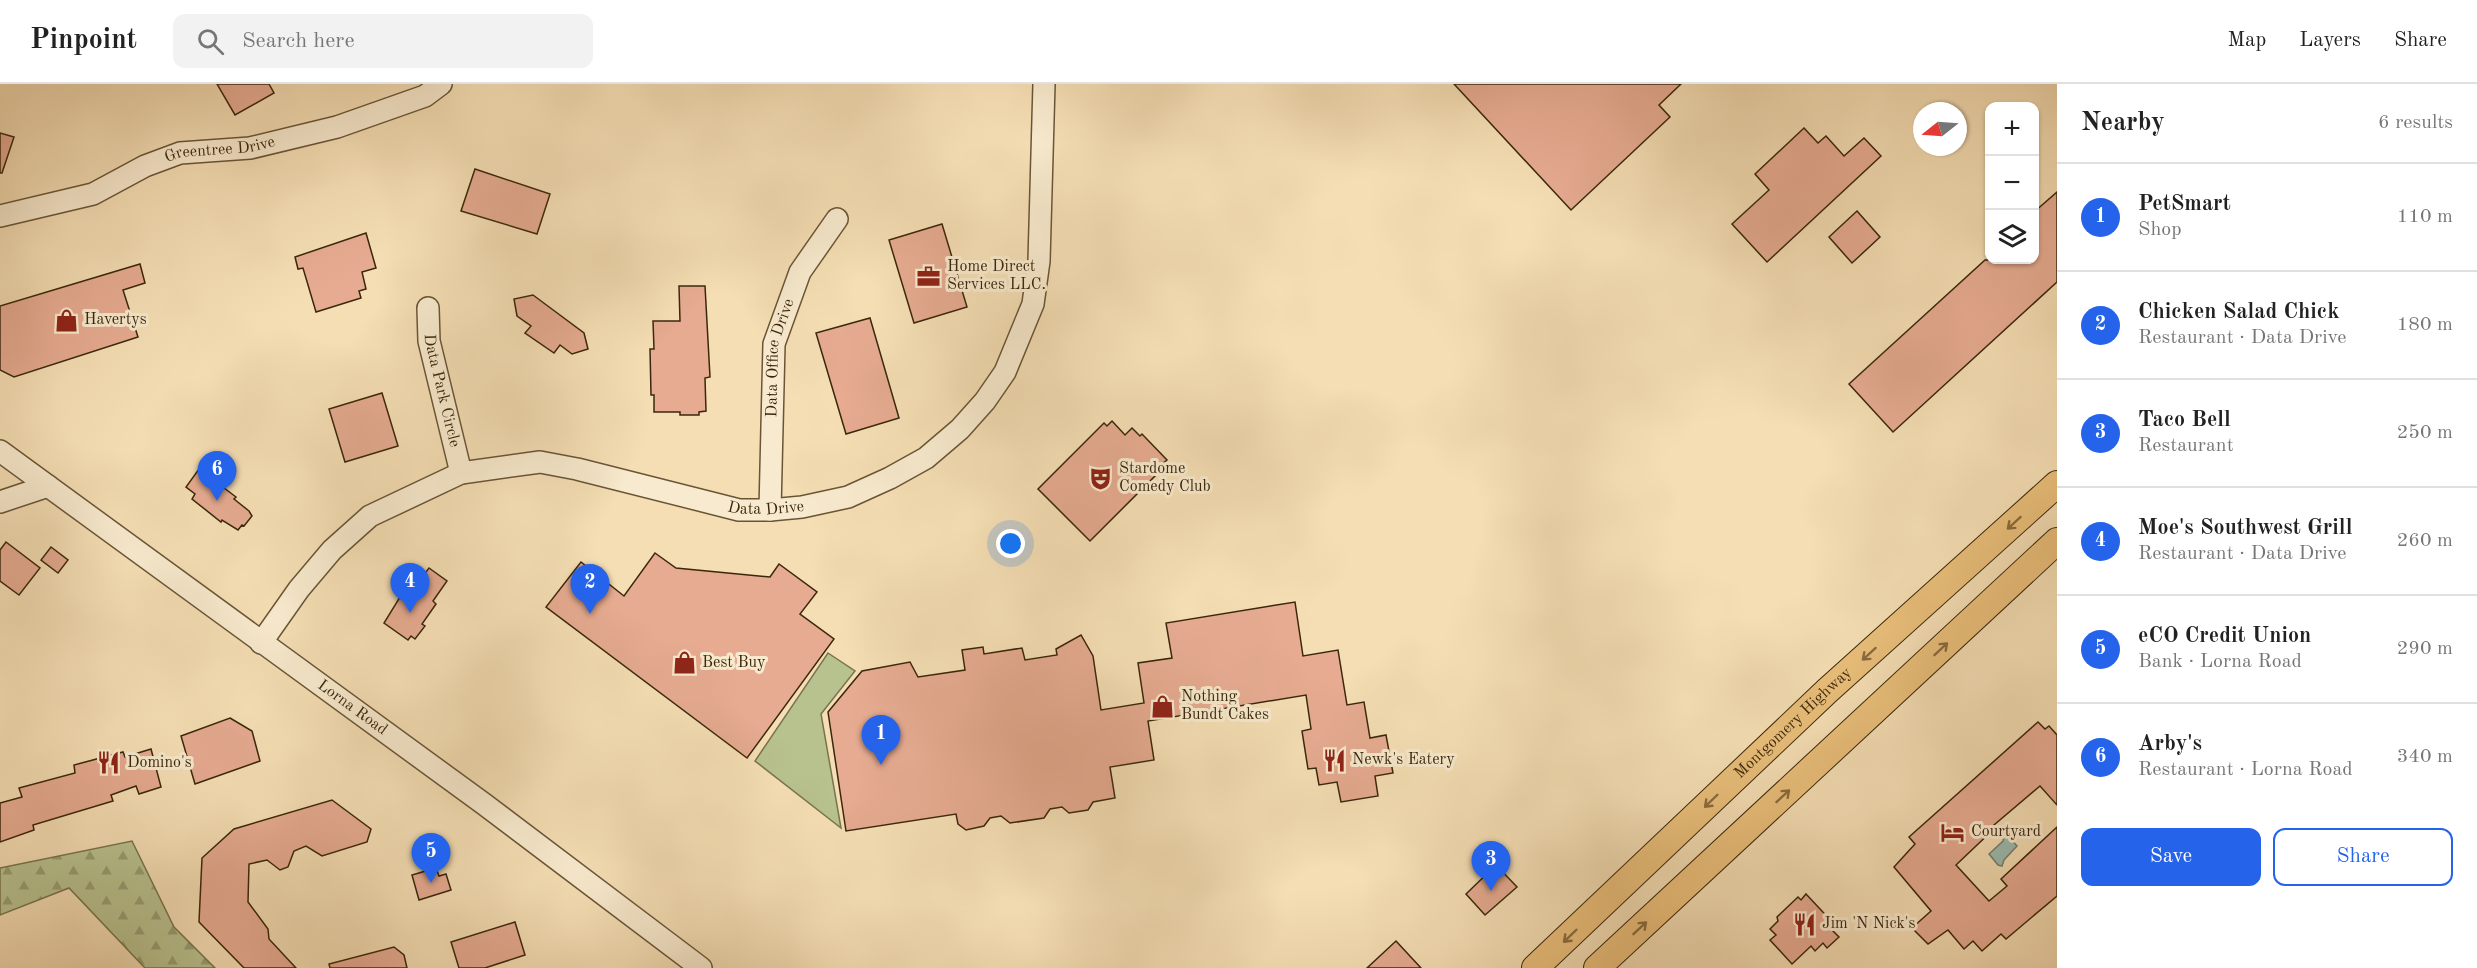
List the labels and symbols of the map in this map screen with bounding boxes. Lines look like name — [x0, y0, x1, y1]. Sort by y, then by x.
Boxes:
north arrow — [1913, 102, 1967, 156]
street label: Greentree Drive — [163, 134, 277, 166]
place label: Home Direct Services LLC. — [947, 259, 1046, 293]
office icon: Home Direct Services LLC. — [916, 263, 942, 289]
street label: Data Office Drive — [764, 297, 798, 418]
shop icon: Havertys — [53, 307, 79, 333]
place label: Havertys — [84, 312, 147, 328]
street label: Data Park Circle — [421, 334, 462, 449]
pin: 6 — [198, 452, 236, 501]
place label: Stardome Comedy Club — [1119, 461, 1211, 495]
theatre icon: Stardome Comedy Club — [1088, 465, 1114, 491]
street label: Data Drive — [726, 499, 805, 518]
one-way arrow — [2006, 516, 2021, 530]
your location — [996, 529, 1025, 558]
pin: 4 — [390, 564, 430, 613]
pin: 2 — [570, 564, 610, 614]
one-way arrow — [1934, 642, 1949, 656]
one-way arrow — [1862, 647, 1877, 661]
shop icon: Best Buy — [671, 650, 697, 676]
place label: Best Buy — [702, 655, 766, 671]
street label: Montgomery Highway — [1732, 664, 1855, 782]
street label: Lorna Road — [314, 677, 390, 739]
place label: Nothing Bundt Cakes — [1181, 689, 1269, 723]
shop icon: Nothing Bundt Cakes — [1150, 693, 1176, 719]
pin: 1 — [862, 716, 900, 765]
restaurant icon: Newk's Eatery — [1321, 747, 1347, 773]
restaurant icon: Domino's — [96, 750, 122, 776]
place label: Newk's Eatery — [1352, 752, 1455, 768]
place label: Domino's — [127, 755, 192, 771]
one-way arrow — [1775, 789, 1790, 803]
one-way arrow — [1704, 794, 1719, 809]
hotel icon: Courtyard — [1940, 819, 1966, 845]
place label: Courtyard — [1971, 824, 2041, 840]
pin: 5 — [412, 834, 450, 883]
pin: 3 — [1472, 842, 1510, 891]
restaurant icon: Jim 'N Nick's — [1791, 911, 1817, 937]
place label: Jim 'N Nick's — [1822, 916, 1916, 932]
one-way arrow — [1632, 921, 1647, 935]
one-way arrow — [1563, 928, 1578, 942]

